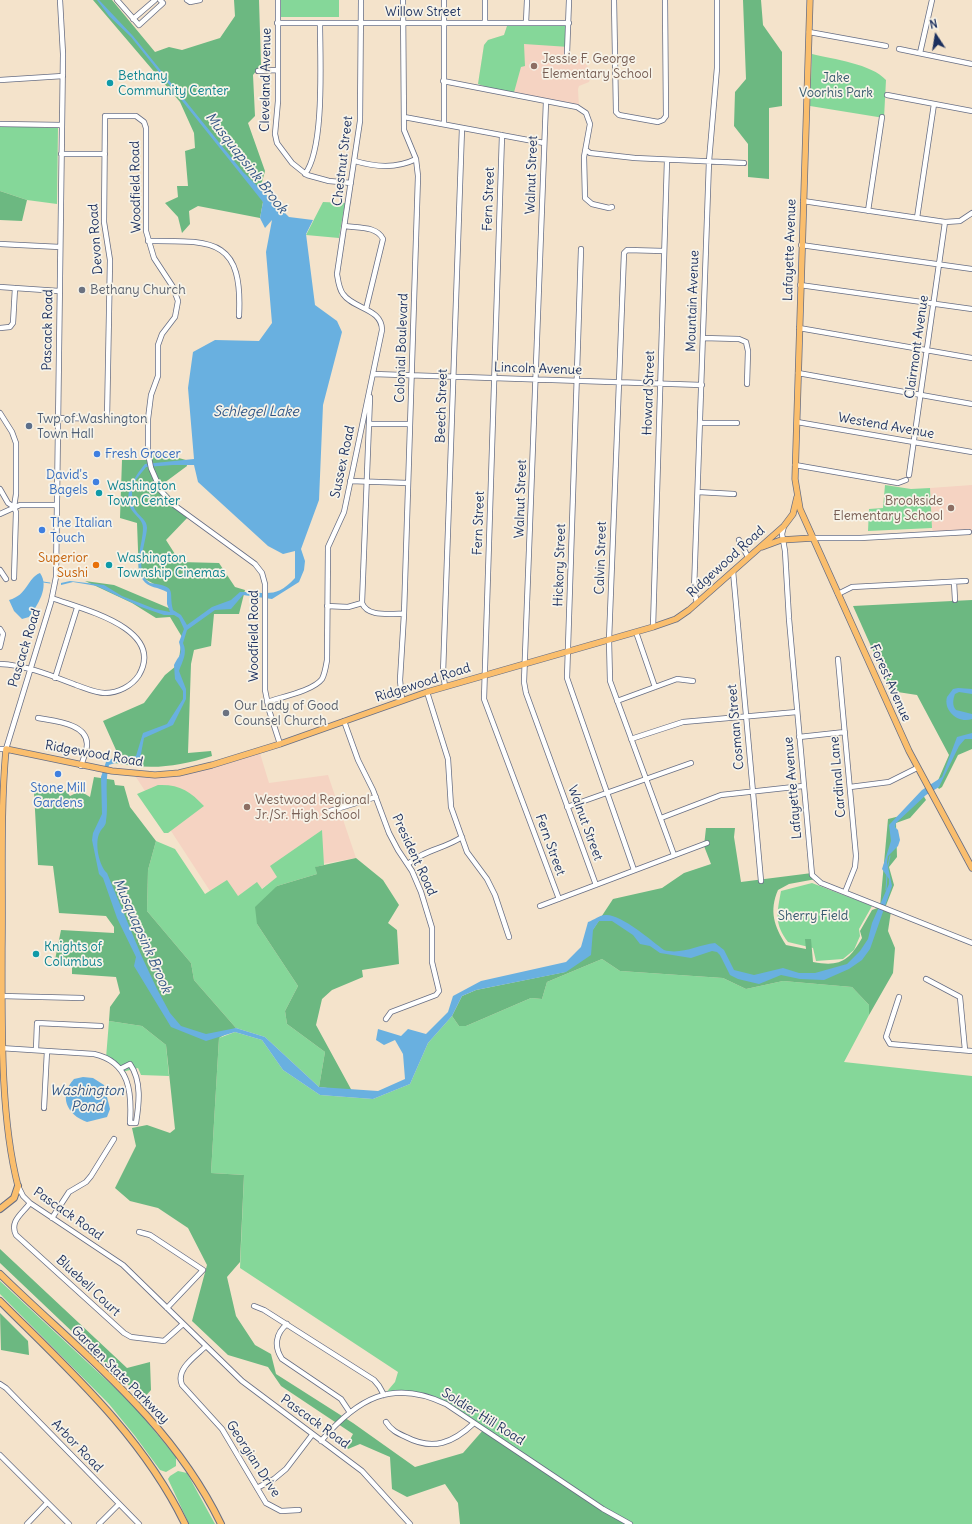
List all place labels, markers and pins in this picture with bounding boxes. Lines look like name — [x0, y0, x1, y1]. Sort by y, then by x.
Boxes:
place label: Jessie F. George Elementary School — [542, 51, 652, 82]
marker: Jessie F. George Elementary School — [529, 61, 539, 71]
place label: Bethany Community Center — [118, 68, 229, 99]
marker: Bethany Community Center — [105, 78, 115, 88]
place label: Bethany Church — [90, 282, 186, 298]
marker: Bethany Church — [77, 285, 87, 295]
place label: Twp of Washington Town Hall — [37, 411, 147, 442]
marker: Twp of Washington Town Hall — [24, 421, 34, 431]
place label: Fresh Grocer — [105, 446, 181, 462]
marker: Fresh Grocer — [92, 449, 102, 459]
place label: David's Bagels — [46, 467, 88, 498]
marker: David's Bagels — [91, 477, 101, 487]
place label: Washington Town Center — [107, 478, 180, 509]
marker: Washington Town Center — [94, 488, 104, 498]
place label: Brookside Elementary School — [833, 493, 943, 524]
marker: Brookside Elementary School — [946, 503, 956, 513]
place label: The Italian Touch — [50, 515, 112, 546]
marker: The Italian Touch — [37, 525, 47, 535]
place label: Superior Sushi — [38, 550, 88, 581]
place label: Washington Township Cinemas — [117, 550, 226, 581]
marker: Superior Sushi — [91, 560, 101, 570]
marker: Washington Township Cinemas — [104, 560, 114, 570]
place label: Our Lady of Good Counsel Church — [234, 698, 339, 729]
marker: Our Lady of Good Counsel Church — [221, 708, 231, 718]
marker: Stone Mill Gardens — [53, 769, 63, 779]
place label: Stone Mill Gardens — [30, 780, 86, 811]
place label: Westwood Regional Jr./Sr. High School — [255, 792, 370, 823]
marker: Westwood Regional Jr./Sr. High School — [242, 802, 252, 812]
place label: Knights of Columbus — [44, 939, 102, 970]
marker: Knights of Columbus — [31, 949, 41, 959]

